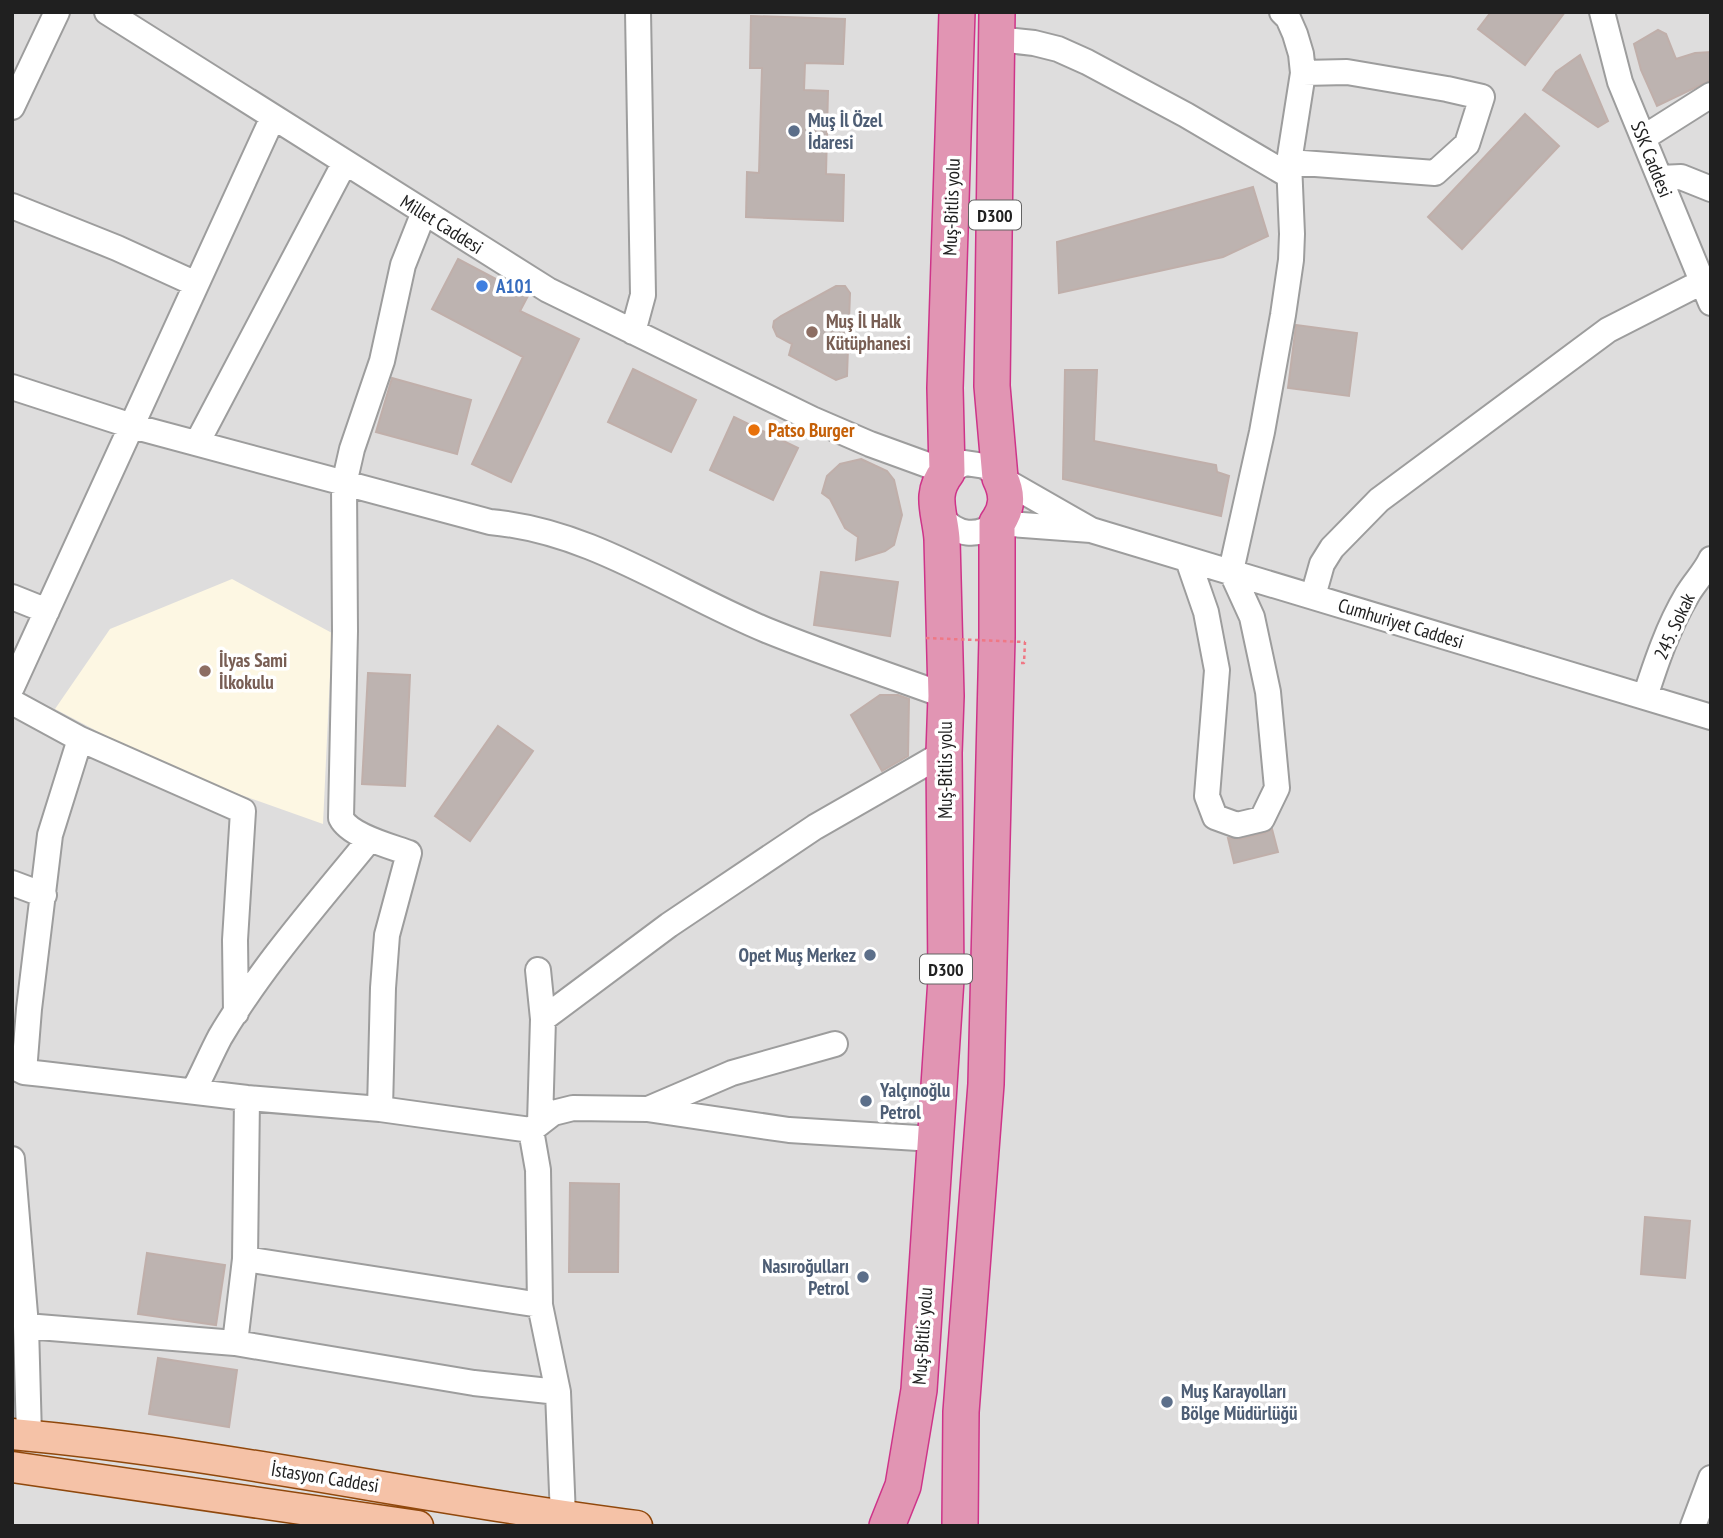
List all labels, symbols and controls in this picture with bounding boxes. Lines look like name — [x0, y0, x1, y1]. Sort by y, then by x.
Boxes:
place label: Muş İl Özel İdaresi — [808, 108, 883, 154]
street label: SSK Caddesi — [1626, 117, 1678, 201]
marker: Muş İl Özel İdaresi — [786, 123, 802, 139]
street label: Muş-Bitlis yolu — [937, 158, 965, 256]
street label: Millet Caddesi — [396, 189, 488, 259]
road number: D300 — [969, 200, 1021, 230]
place label: A101 — [495, 274, 533, 298]
marker: A101 — [474, 278, 490, 294]
place label: Muş İl Halk Kütüphanesi — [826, 309, 911, 355]
marker: Muş İl Halk Kütüphanesi — [804, 324, 820, 340]
place label: Patso Burger — [768, 418, 855, 442]
marker: Patso Burger — [746, 422, 762, 438]
street label: 245. Sokak — [1648, 588, 1700, 663]
street label: Cumhuriyet Caddesi — [1335, 592, 1467, 654]
place label: İlyas Sami İlkokulu — [219, 648, 287, 694]
marker: İlyas Sami İlkokulu — [197, 663, 213, 679]
street label: Muş-Bitlis yolu — [933, 721, 957, 819]
place label: Opet Muş Merkez — [738, 943, 856, 967]
marker: Opet Muş Merkez — [862, 947, 878, 963]
road number: D300 — [920, 954, 972, 984]
place label: Yalçınoğlu Petrol — [879, 1078, 950, 1124]
marker: Yalçınoğlu Petrol — [858, 1093, 874, 1109]
place label: Nasıroğulları Petrol — [762, 1254, 849, 1300]
marker: Nasıroğulları Petrol — [855, 1269, 871, 1285]
street label: Muş-Bitlis yolu — [907, 1287, 937, 1385]
place label: Muş Karayolları Bölge Müdürlüğü — [1181, 1379, 1297, 1425]
marker: Muş Karayolları Bölge Müdürlüğü — [1159, 1394, 1175, 1410]
street label: İstasyon Caddesi — [269, 1457, 381, 1497]

